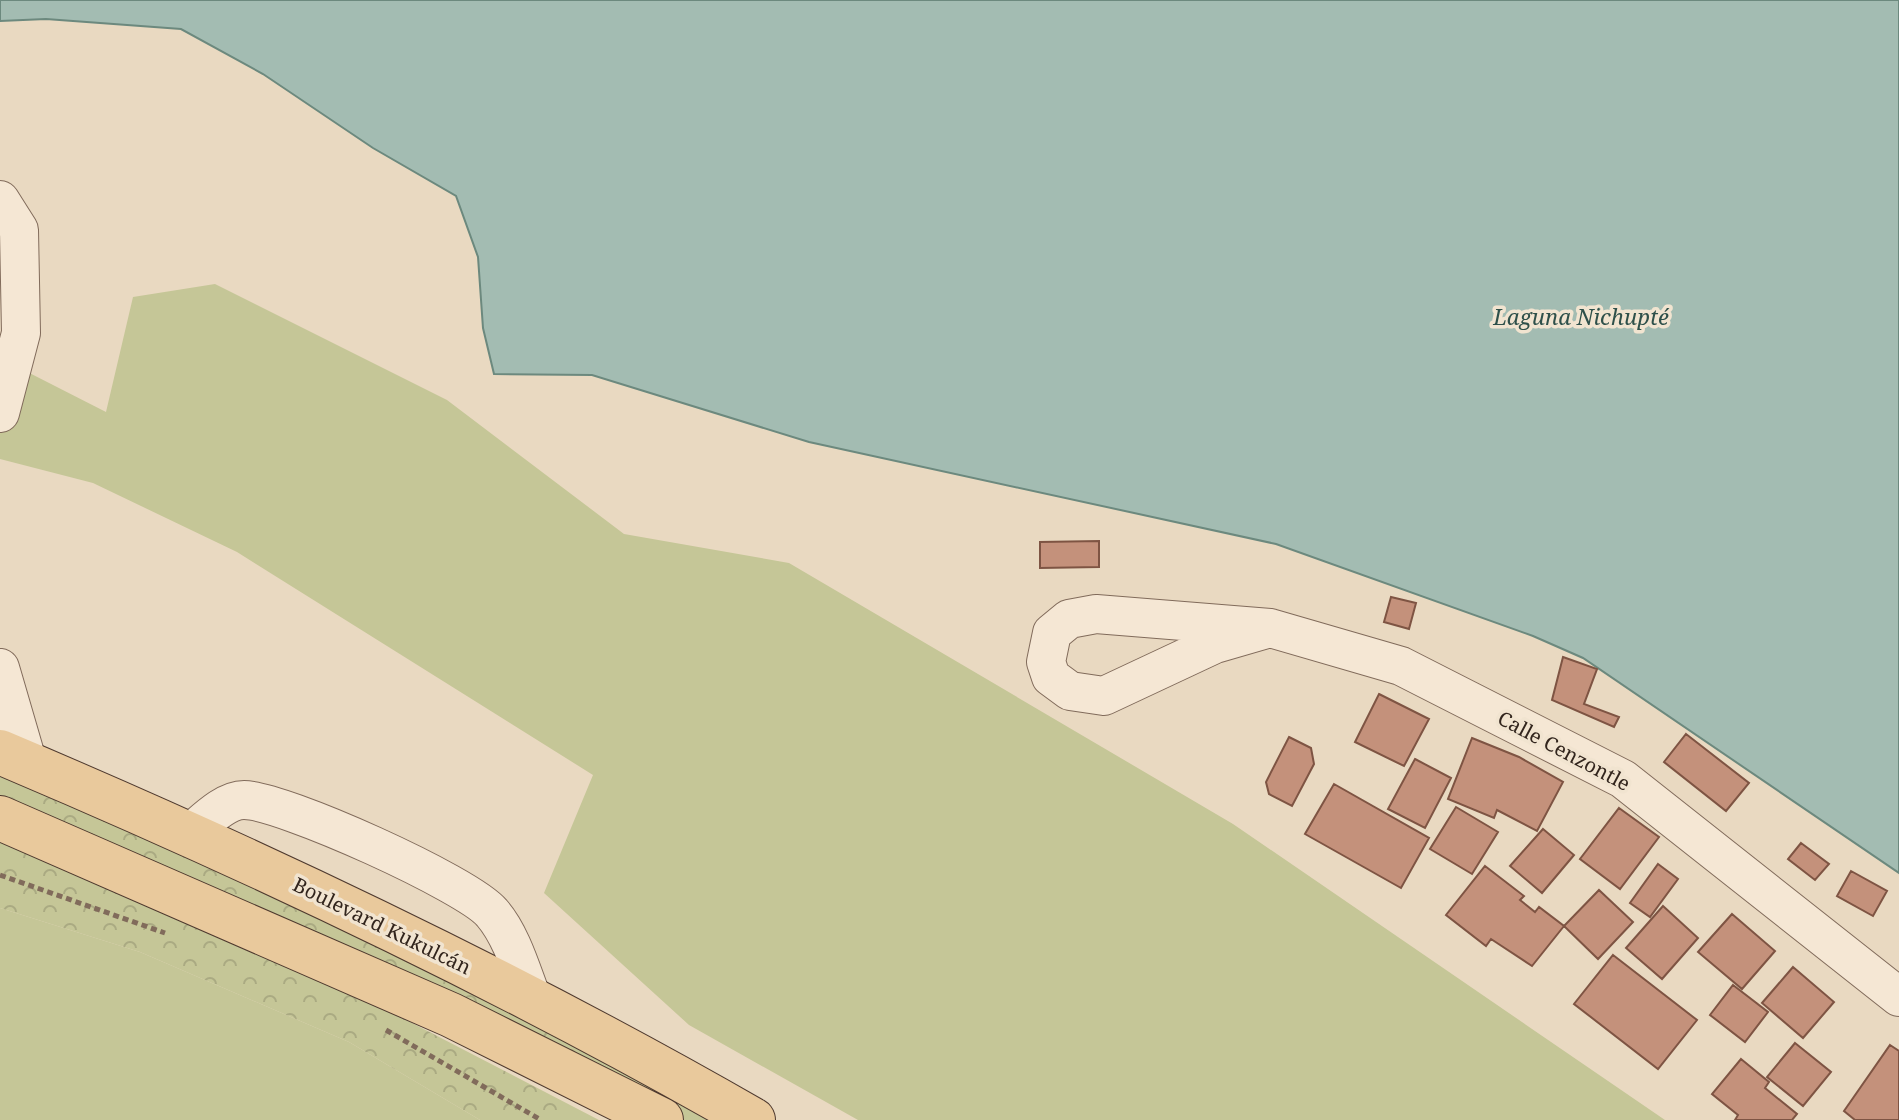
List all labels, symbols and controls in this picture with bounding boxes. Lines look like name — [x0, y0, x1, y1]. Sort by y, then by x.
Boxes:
water label: Laguna Nichupté — [1492, 301, 1670, 331]
street label: Calle Cenzontle — [1493, 704, 1635, 797]
street label: Boulevard Kukulcán — [289, 871, 476, 980]

